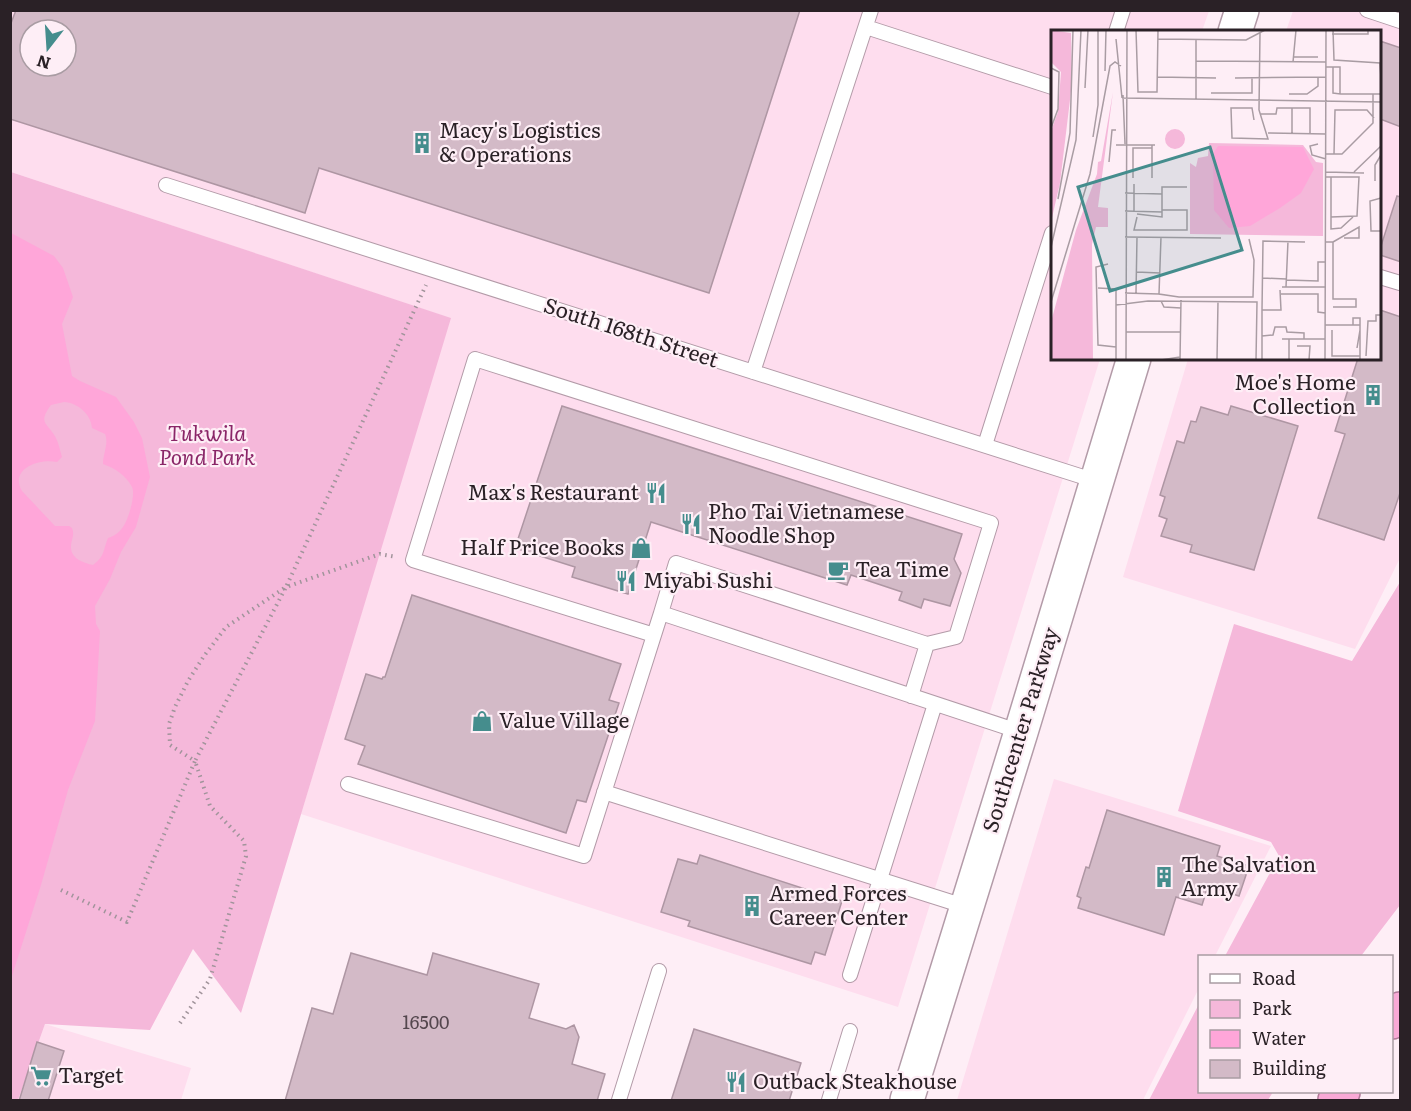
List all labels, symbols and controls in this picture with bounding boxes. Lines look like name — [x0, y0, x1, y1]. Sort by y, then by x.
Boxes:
north arrow — [18, 18, 78, 78]
inset map — [1051, 30, 1381, 360]
text: N — [33, 50, 53, 77]
place label: Macy's Logistics & Operations — [439, 113, 601, 168]
building icon: Macy's Logistics & Operations — [410, 131, 434, 155]
street label: South 168th Street — [540, 288, 724, 374]
place label: Moe's Home Collection — [1234, 365, 1356, 420]
building icon: Moe's Home Collection — [1361, 383, 1385, 407]
park label: Tukwila Pond Park — [159, 416, 256, 471]
place label: Max's Restaurant — [467, 475, 640, 506]
restaurant icon: Max's Restaurant — [644, 481, 668, 505]
place label: Pho Tai Vietnamese Noodle Shop — [708, 494, 905, 549]
restaurant icon: Pho Tai Vietnamese Noodle Shop — [679, 512, 703, 536]
place label: Half Price Books — [460, 530, 624, 561]
shop icon: Half Price Books — [629, 536, 653, 560]
place label: Tea Time — [855, 552, 949, 583]
cafe icon: Tea Time — [826, 558, 850, 582]
place label: Miyabi Sushi — [643, 563, 773, 594]
restaurant icon: Miyabi Sushi — [614, 569, 638, 593]
street label: Southcenter Parkway — [973, 622, 1065, 836]
place label: Value Village — [499, 703, 629, 734]
shop icon: Value Village — [470, 709, 494, 733]
place label: The Salvation Army — [1181, 847, 1316, 902]
building icon: The Salvation Army — [1152, 865, 1176, 889]
place label: Armed Forces Career Center — [769, 876, 908, 931]
building icon: Armed Forces Career Center — [740, 894, 764, 918]
legend — [1198, 955, 1393, 1093]
text: Road — [1252, 964, 1296, 991]
text: Park — [1252, 994, 1293, 1021]
house number: 16500 — [403, 1008, 449, 1035]
text: Water — [1252, 1024, 1306, 1051]
text: Building — [1252, 1054, 1327, 1081]
place label: Target — [58, 1058, 124, 1089]
supermarket icon: Target — [29, 1064, 53, 1088]
place label: Outback Steakhouse — [753, 1064, 957, 1095]
restaurant icon: Outback Steakhouse — [724, 1070, 748, 1094]

